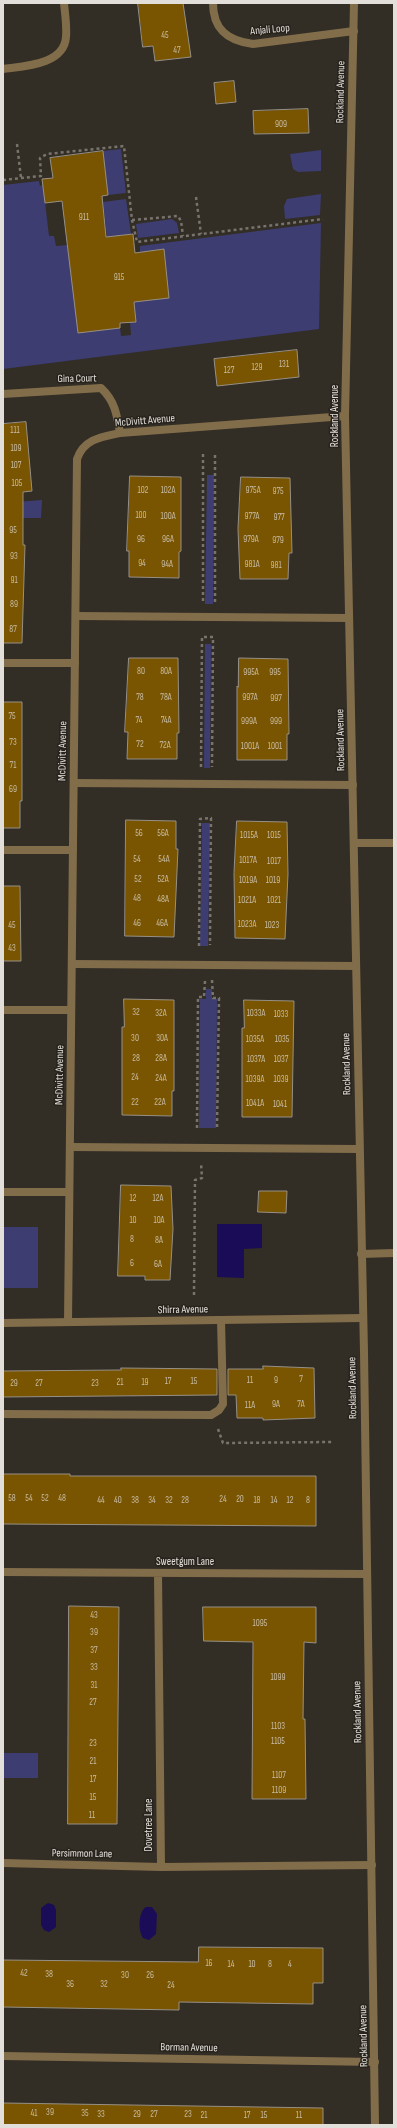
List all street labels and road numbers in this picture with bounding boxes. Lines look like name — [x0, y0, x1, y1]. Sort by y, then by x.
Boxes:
street label: Anjali Loop — [250, 22, 290, 38]
street label: Rockland Avenue — [334, 61, 348, 123]
street label: Gina Court — [57, 372, 97, 386]
street label: Rockland Avenue — [328, 385, 342, 447]
street label: McDivitt Avenue — [115, 412, 175, 430]
street label: Rockland Avenue — [334, 709, 348, 771]
street label: McDivitt Avenue — [56, 721, 70, 781]
street label: Rockland Avenue — [340, 1033, 354, 1095]
street label: McDivitt Avenue — [53, 1045, 67, 1105]
street label: Shirra Avenue — [158, 1303, 208, 1317]
street label: Rockland Avenue — [346, 1357, 360, 1419]
street label: Sweetgum Lane — [156, 1555, 214, 1569]
street label: Rockland Avenue — [351, 1681, 365, 1743]
street label: Dovetree Lane — [142, 1799, 156, 1851]
street label: Persimmon Lane — [52, 1847, 112, 1861]
street label: Rockland Avenue — [357, 2005, 371, 2067]
street label: Borman Avenue — [160, 2041, 218, 2055]

